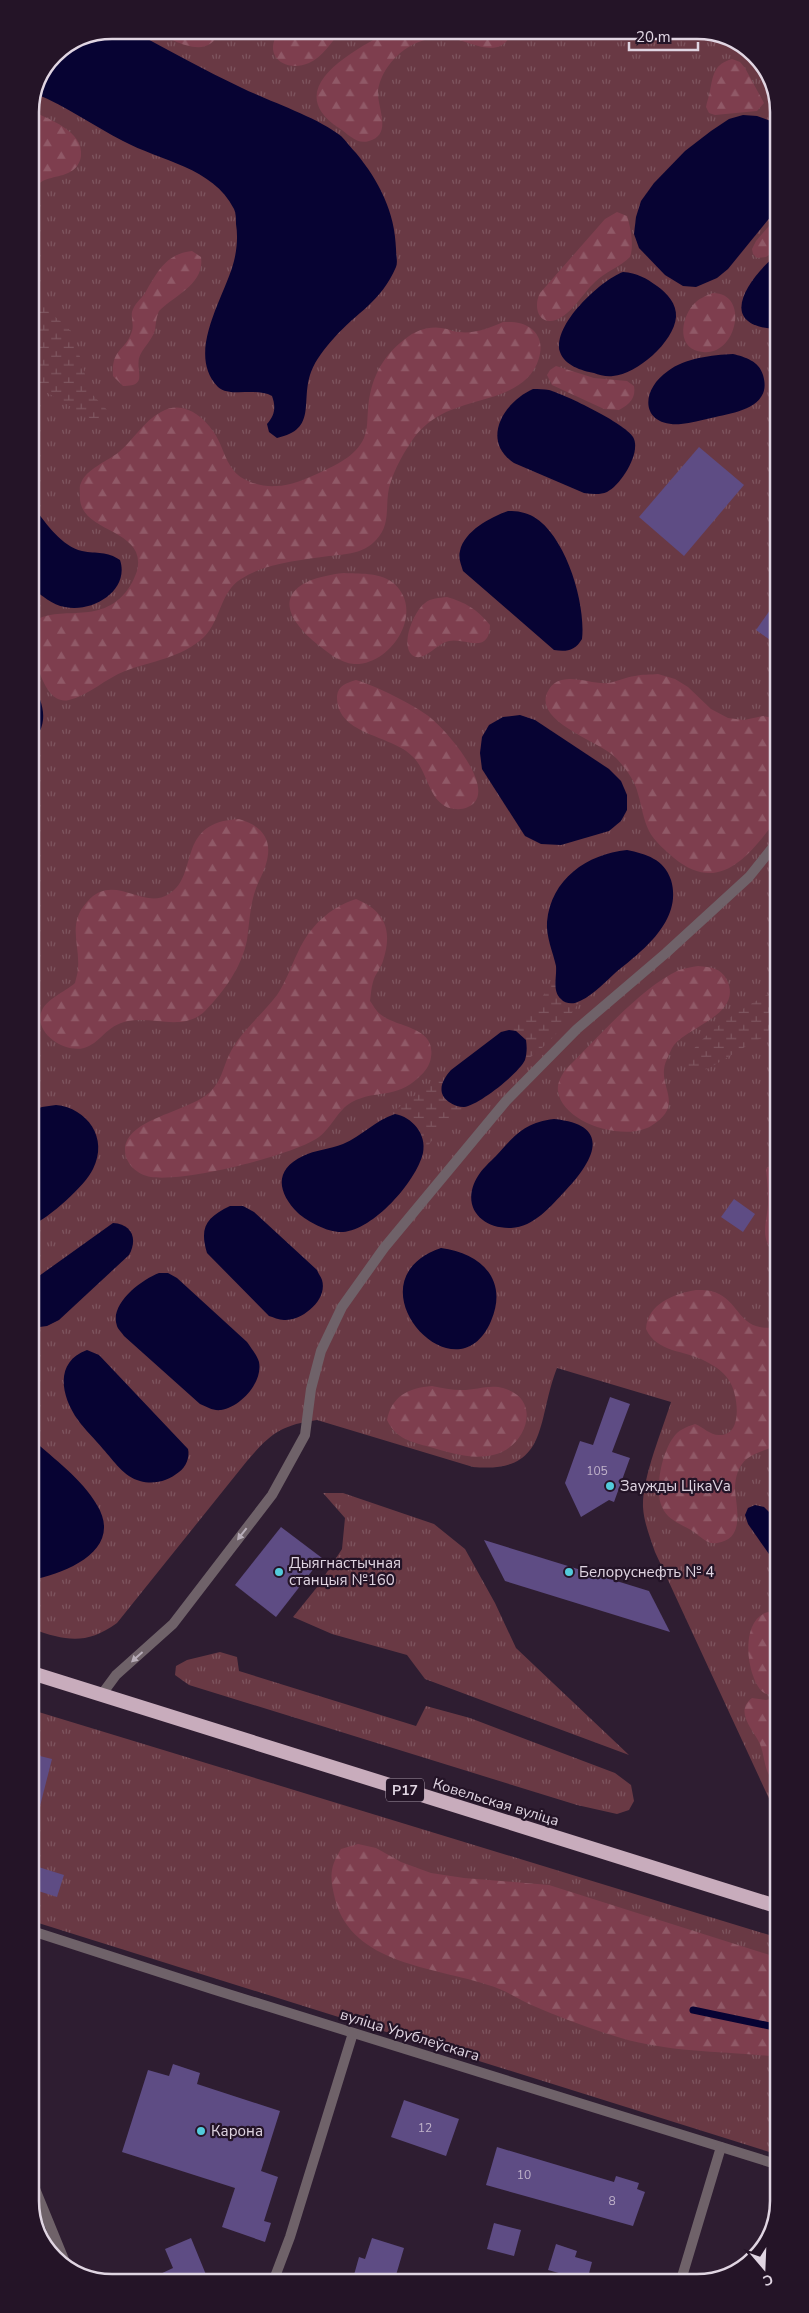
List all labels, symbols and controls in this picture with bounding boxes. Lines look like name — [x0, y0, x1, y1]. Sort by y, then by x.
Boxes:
scale bar — [629, 20, 698, 52]
text: 20 m — [636, 27, 671, 47]
house number: 105 — [586, 1463, 608, 1479]
place label: Заужды ЦікаVа — [620, 1476, 731, 1496]
marker: Заужды ЦікаVа — [604, 1480, 616, 1492]
one-way arrow — [237, 1527, 247, 1541]
place label: Дыягнастычная станцыя №160 — [289, 1553, 401, 1590]
place label: Белоруснефть № 4 — [579, 1562, 714, 1582]
marker: Дыягнастычная станцыя №160 — [273, 1566, 285, 1578]
marker: Белоруснефть № 4 — [563, 1566, 575, 1578]
one-way arrow — [131, 1651, 143, 1663]
street label: Ковельская вуліца — [430, 1773, 562, 1831]
road number: Р17 — [386, 1778, 424, 1802]
street label: вуліца Урублеўскага — [338, 2004, 482, 2066]
house number: 12 — [418, 2120, 432, 2136]
place label: Карона — [211, 2121, 263, 2141]
marker: Карона — [195, 2125, 207, 2137]
house number: 10 — [517, 2167, 531, 2183]
house number: 8 — [608, 2193, 616, 2209]
north arrow — [739, 2243, 789, 2293]
text: С — [760, 2269, 776, 2291]

